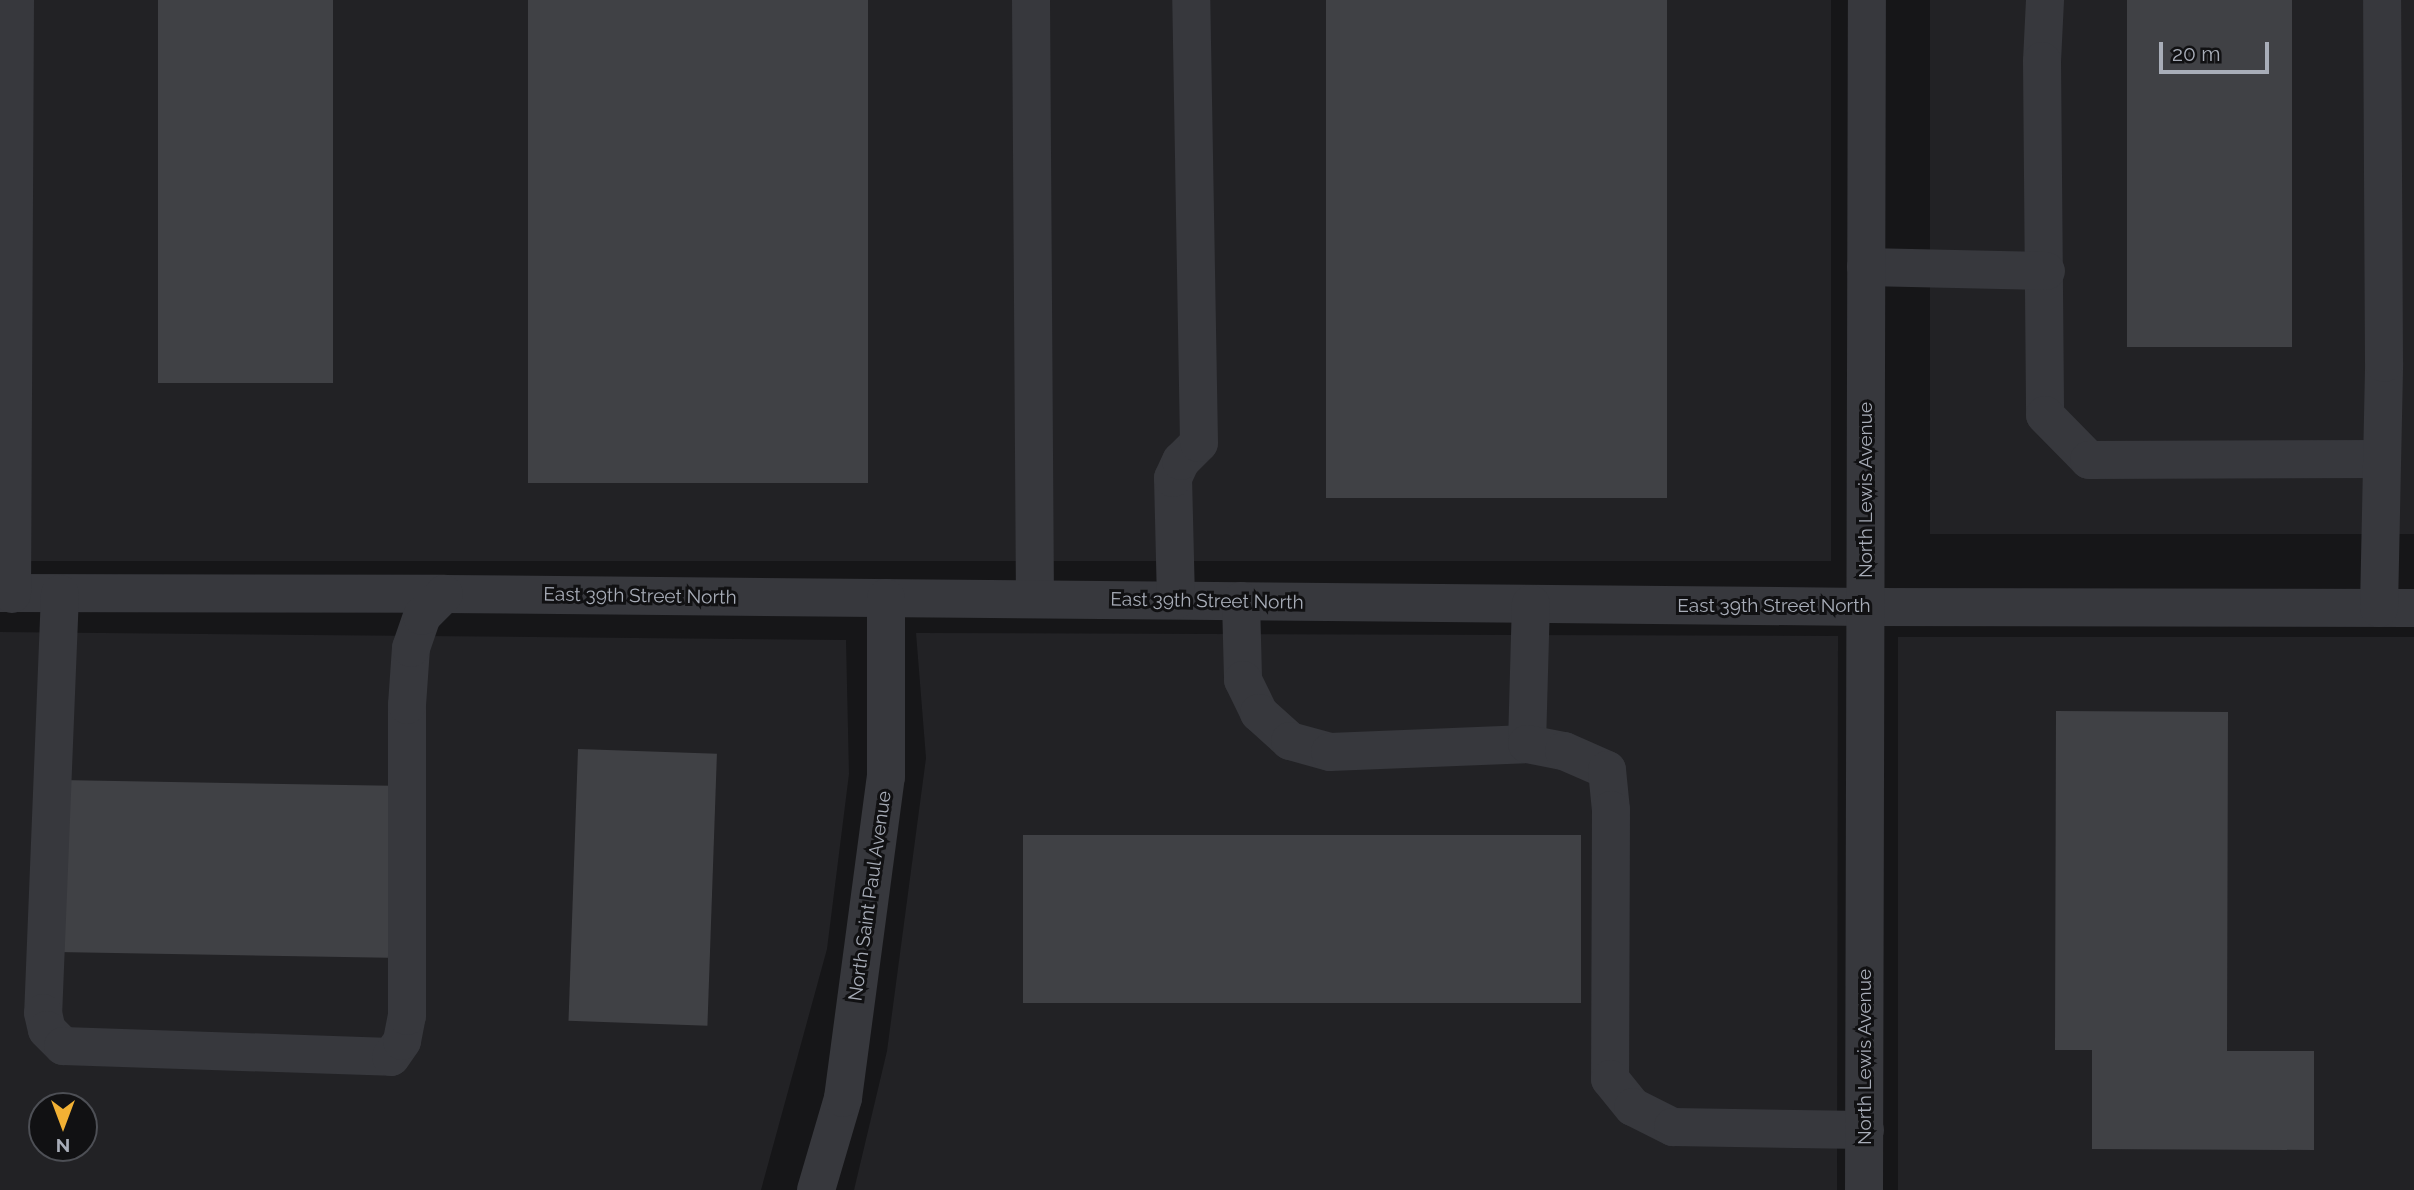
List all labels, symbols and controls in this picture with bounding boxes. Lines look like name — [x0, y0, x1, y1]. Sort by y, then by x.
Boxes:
scale bar — [2162, 28, 2272, 72]
text: 20 m — [2172, 41, 2220, 66]
street label: North Lewis Avenue — [1855, 402, 1877, 578]
street label: East 39th Street North — [543, 583, 737, 609]
street label: East 39th Street North — [1110, 588, 1304, 614]
street label: East 39th Street North — [1677, 595, 1871, 617]
street label: North Saint Paul Avenue — [844, 789, 896, 1003]
street label: North Lewis Avenue — [1854, 969, 1876, 1145]
north arrow — [28, 1092, 98, 1162]
text: N — [56, 1135, 70, 1157]

